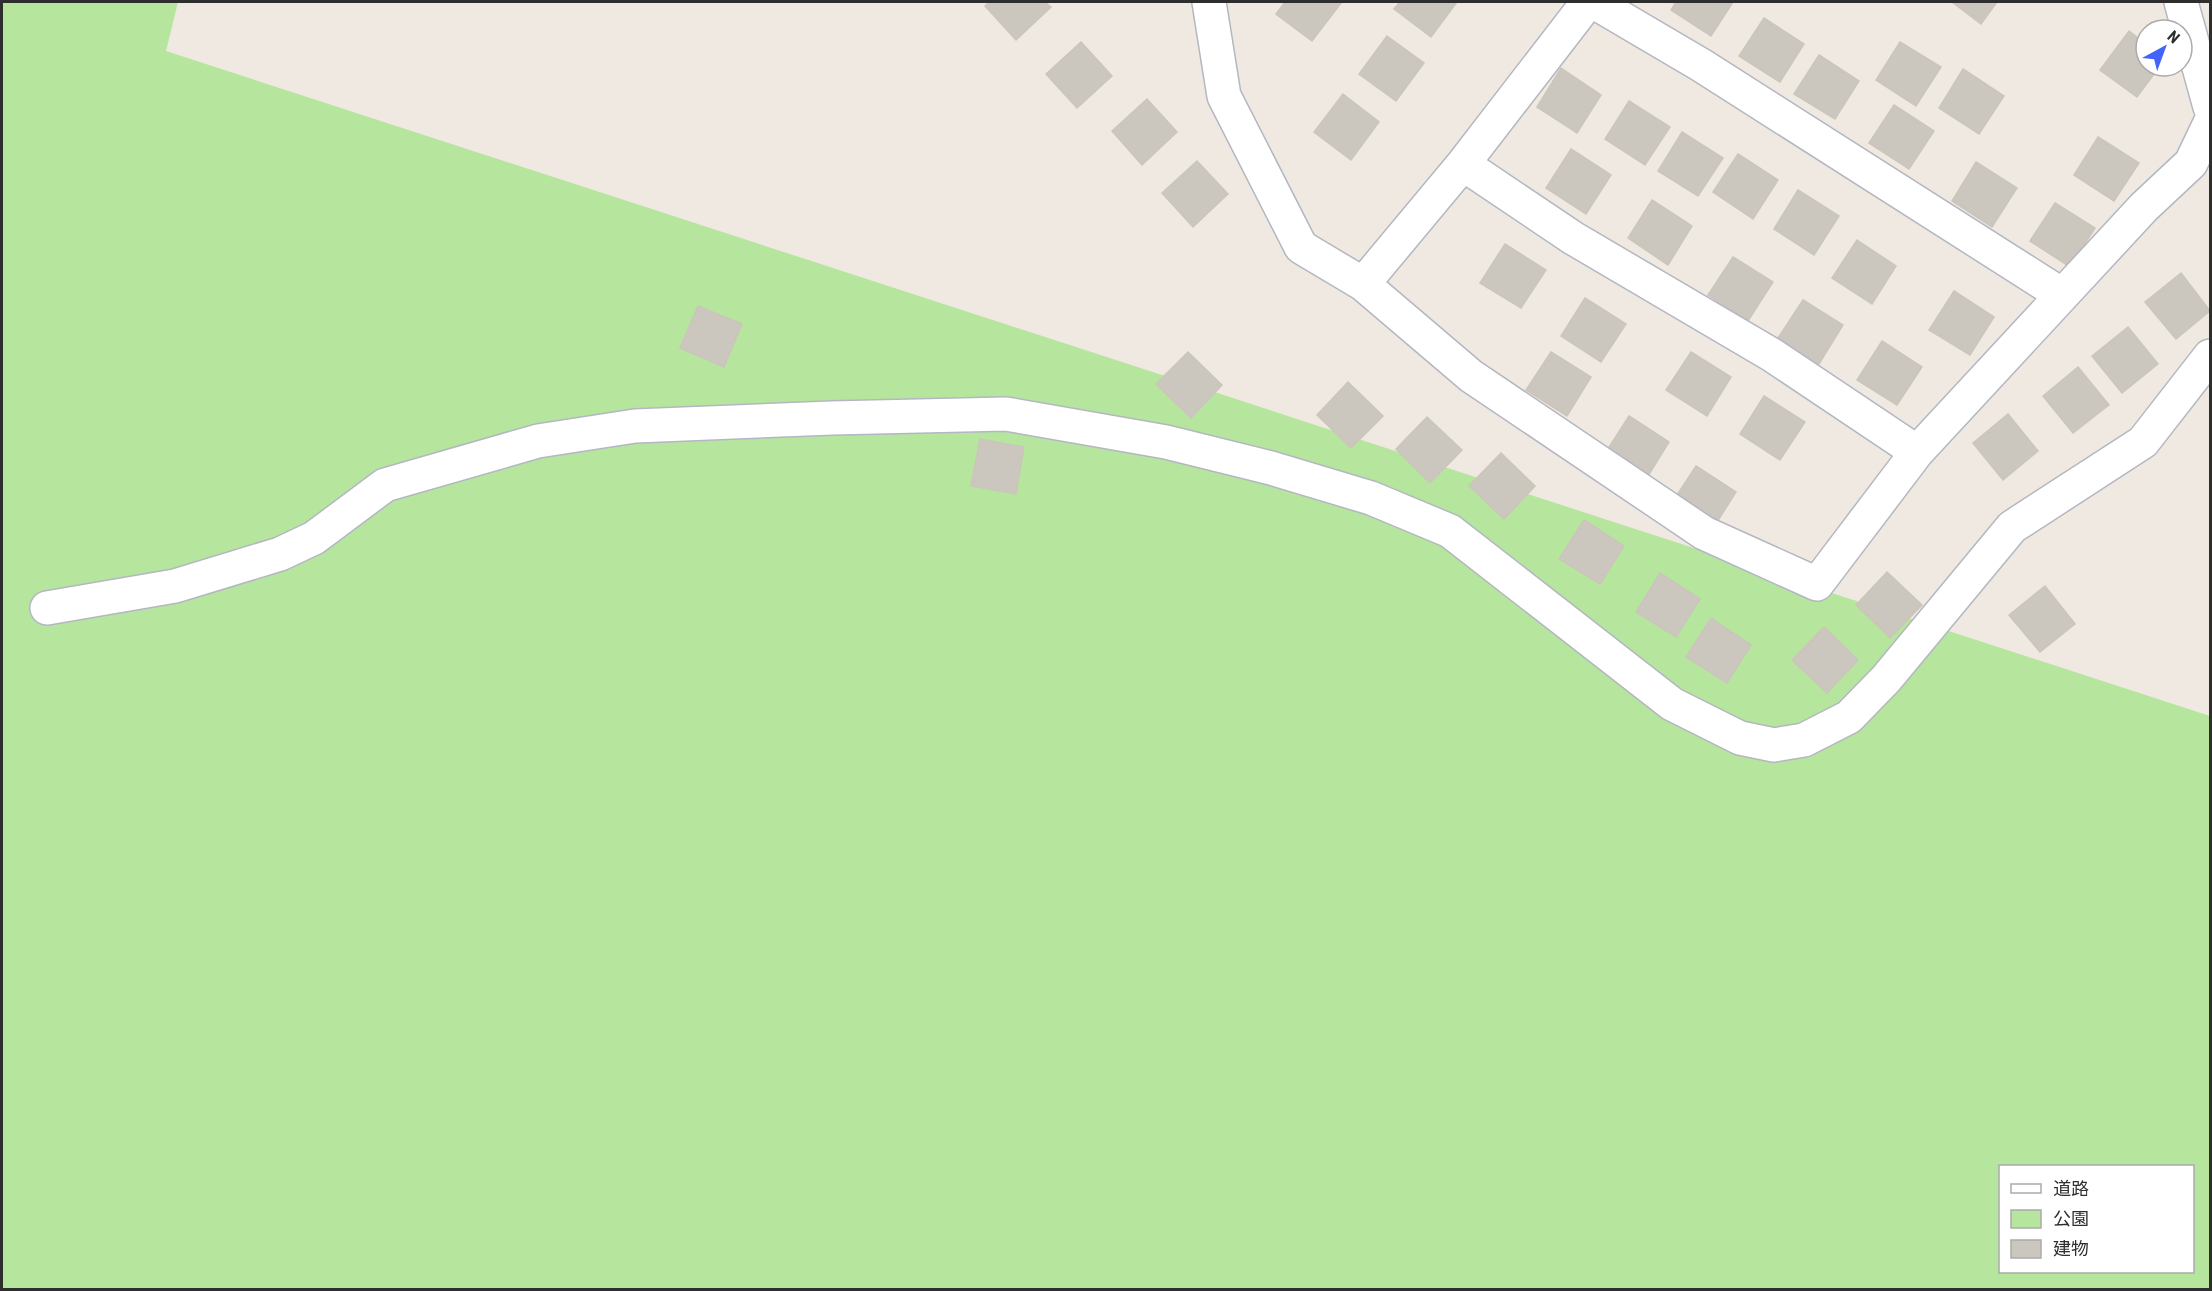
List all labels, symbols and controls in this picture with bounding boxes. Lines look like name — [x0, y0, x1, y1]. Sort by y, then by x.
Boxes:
north arrow — [2134, 18, 2194, 78]
text: N — [2164, 27, 2183, 47]
legend — [1999, 1165, 2194, 1273]
text: 道路 — [2053, 1178, 2089, 1199]
text: 公園 — [2053, 1208, 2089, 1229]
text: 建物 — [2053, 1238, 2089, 1259]

